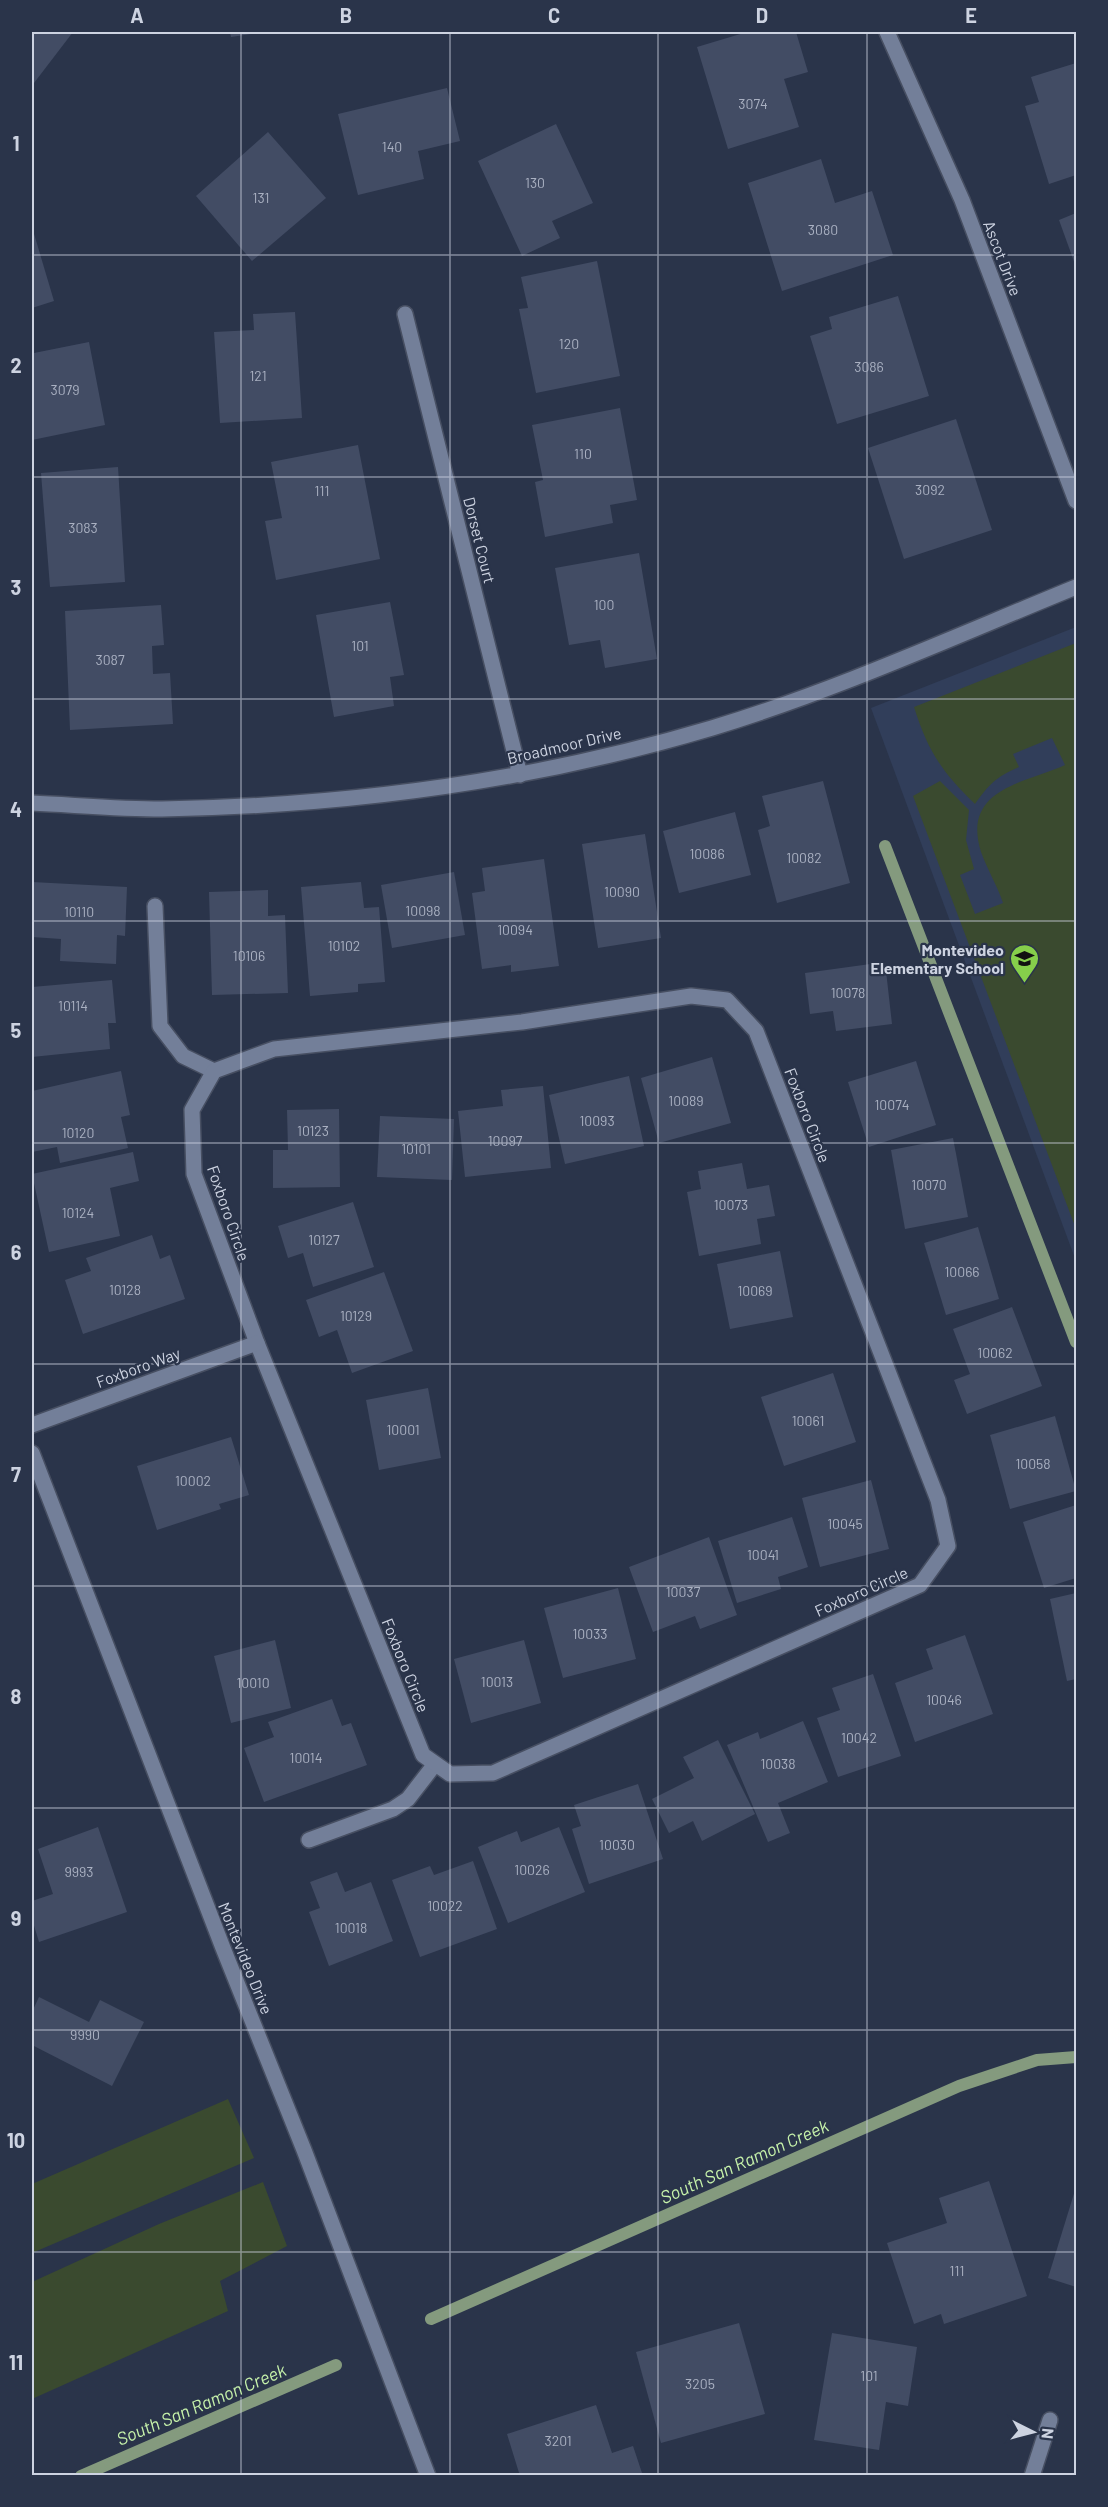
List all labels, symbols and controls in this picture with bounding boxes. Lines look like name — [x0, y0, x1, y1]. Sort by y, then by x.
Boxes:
text: A — [130, 3, 144, 27]
text: B — [340, 3, 352, 27]
text: C — [548, 3, 560, 27]
text: D — [756, 3, 768, 27]
text: E — [965, 3, 977, 27]
house number: 3074 — [738, 95, 768, 112]
text: 1 — [12, 131, 20, 155]
house number: 140 — [382, 138, 402, 155]
house number: 130 — [525, 174, 545, 191]
house number: 131 — [253, 189, 269, 206]
street label: Ascot Drive — [980, 218, 1026, 298]
house number: 3080 — [808, 221, 838, 238]
house number: 120 — [559, 335, 579, 352]
text: 2 — [10, 353, 22, 377]
house number: 3086 — [854, 358, 884, 375]
house number: 121 — [249, 367, 267, 384]
house number: 3079 — [50, 381, 80, 398]
house number: 110 — [574, 445, 592, 462]
house number: 3092 — [915, 481, 945, 498]
house number: 111 — [315, 482, 329, 499]
street label: Dorset Court — [460, 495, 500, 585]
house number: 3083 — [68, 519, 98, 536]
text: 3 — [11, 575, 21, 599]
house number: 100 — [594, 596, 614, 613]
house number: 101 — [351, 637, 369, 654]
house number: 3087 — [95, 651, 125, 668]
street label: Broadmoor Drive — [505, 723, 623, 767]
text: 4 — [10, 797, 22, 821]
house number: 10086 — [689, 845, 725, 862]
house number: 10082 — [786, 849, 822, 866]
house number: 10090 — [604, 883, 640, 900]
house number: 10098 — [405, 902, 441, 919]
house number: 10110 — [64, 903, 94, 920]
house number: 10094 — [497, 921, 533, 938]
house number: 10102 — [328, 937, 360, 954]
place label: Montevideo Elementary School — [871, 940, 1004, 977]
school or university icon: Montevideo Elementary School — [1009, 942, 1041, 984]
house number: 10106 — [233, 947, 265, 964]
house number: 10078 — [831, 984, 865, 1001]
house number: 10114 — [58, 997, 88, 1014]
text: 5 — [11, 1018, 22, 1042]
street label: Foxboro Circle — [781, 1065, 835, 1165]
house number: 10089 — [668, 1092, 704, 1109]
house number: 10074 — [874, 1096, 910, 1113]
house number: 10093 — [579, 1112, 615, 1129]
house number: 10123 — [297, 1122, 329, 1139]
house number: 10120 — [62, 1124, 94, 1141]
house number: 10097 — [488, 1132, 523, 1149]
house number: 10101 — [401, 1140, 431, 1157]
street label: Foxboro Circle — [204, 1163, 254, 1263]
house number: 10070 — [911, 1176, 947, 1193]
house number: 10073 — [714, 1196, 748, 1213]
house number: 10124 — [62, 1204, 94, 1221]
house number: 10127 — [308, 1231, 340, 1248]
text: 6 — [11, 1240, 22, 1264]
house number: 10066 — [944, 1263, 980, 1280]
house number: 10128 — [109, 1281, 141, 1298]
house number: 10069 — [737, 1282, 773, 1299]
house number: 10129 — [340, 1307, 372, 1324]
street label: Foxboro Way — [93, 1343, 183, 1391]
house number: 10062 — [977, 1344, 1013, 1361]
house number: 10061 — [792, 1412, 824, 1429]
house number: 10001 — [386, 1421, 420, 1438]
house number: 10058 — [1015, 1455, 1051, 1472]
text: 7 — [11, 1462, 21, 1486]
house number: 10002 — [175, 1472, 211, 1489]
house number: 10045 — [827, 1515, 863, 1532]
house number: 10041 — [747, 1546, 779, 1563]
street label: Foxboro Circle — [812, 1562, 910, 1620]
house number: 10037 — [666, 1583, 701, 1600]
street label: Foxboro Circle — [379, 1615, 433, 1715]
house number: 10033 — [572, 1625, 608, 1642]
house number: 10013 — [481, 1673, 513, 1690]
house number: 10010 — [236, 1674, 270, 1691]
text: 8 — [11, 1684, 22, 1708]
house number: 10046 — [926, 1691, 962, 1708]
house number: 10042 — [841, 1729, 877, 1746]
house number: 10014 — [290, 1749, 322, 1766]
house number: 10038 — [760, 1755, 796, 1772]
house number: 10030 — [599, 1836, 635, 1853]
house number: 10026 — [514, 1861, 550, 1878]
house number: 9993 — [64, 1863, 94, 1880]
house number: 10022 — [427, 1897, 463, 1914]
street label: Montevideo Drive — [215, 1899, 277, 2017]
text: 9 — [11, 1906, 21, 1930]
house number: 10018 — [335, 1919, 367, 1936]
house number: 9990 — [70, 2026, 100, 2043]
water label: South San Ramon Creek — [656, 2114, 832, 2208]
text: 10 — [7, 2128, 25, 2152]
house number: 111 — [950, 2262, 964, 2279]
text: 11 — [9, 2350, 23, 2374]
water label: South San Ramon Creek — [113, 2358, 289, 2450]
house number: 101 — [860, 2367, 878, 2384]
house number: 3205 — [685, 2375, 715, 2392]
north arrow — [1003, 2402, 1063, 2462]
text: N — [1038, 2427, 1058, 2440]
house number: 3201 — [544, 2432, 572, 2449]

